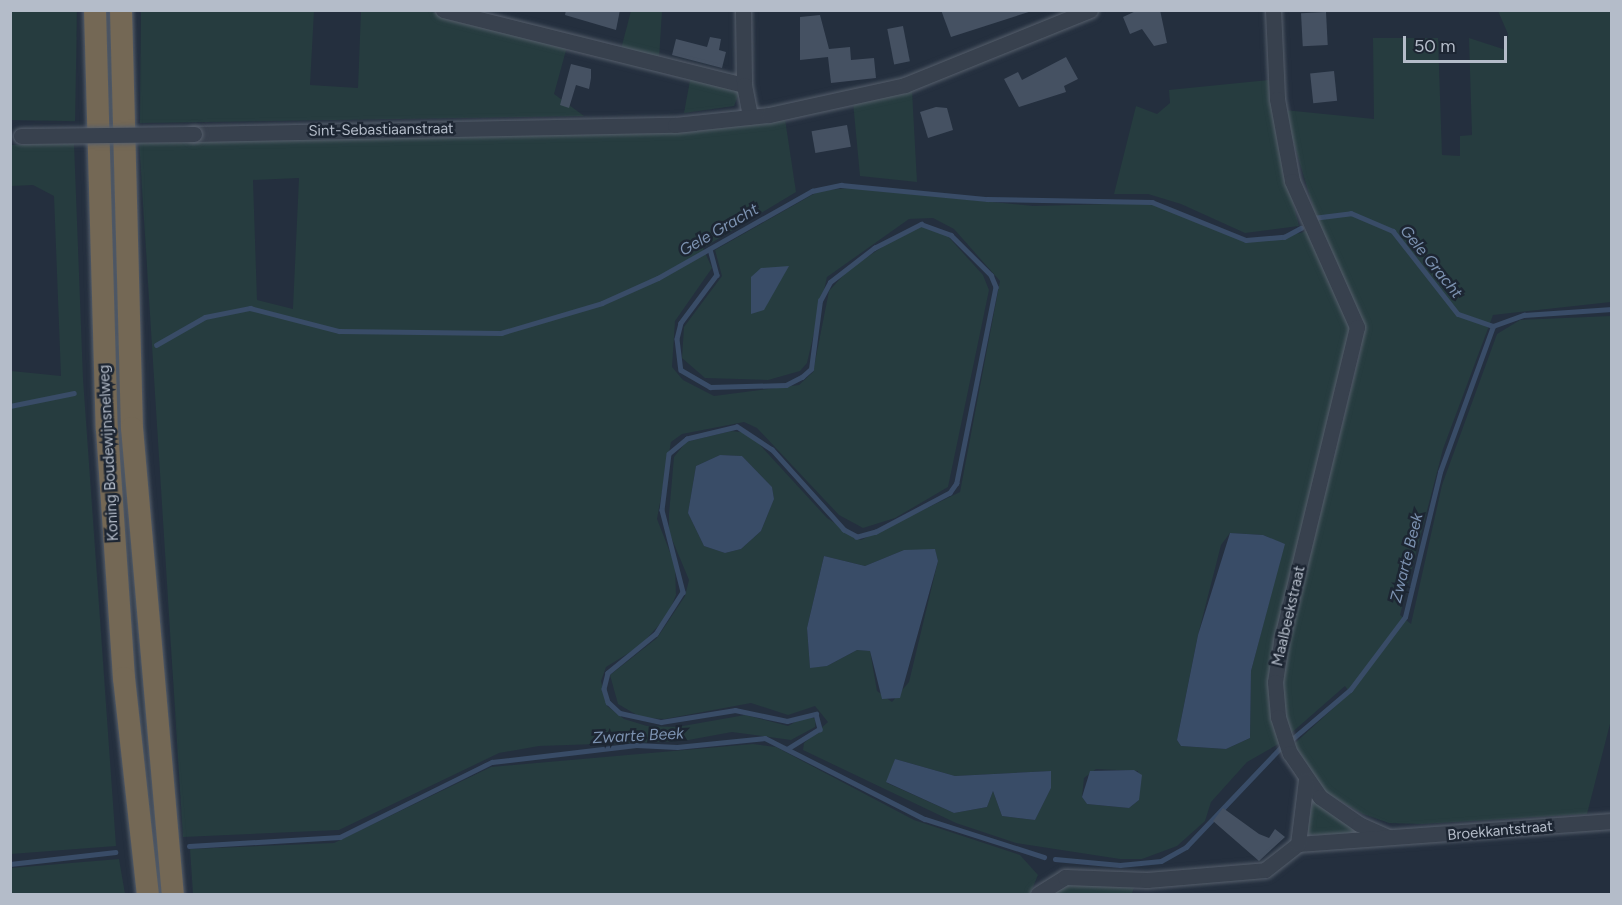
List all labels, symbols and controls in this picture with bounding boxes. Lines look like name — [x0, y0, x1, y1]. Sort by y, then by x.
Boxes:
scale bar — [1406, 24, 1510, 62]
text: 50 m — [1414, 35, 1456, 57]
street label: Sint-Sebastiaanstraat — [308, 120, 454, 140]
water label: Gele Gracht — [676, 200, 762, 260]
water label: Gele Gracht — [1396, 222, 1466, 302]
street label: Koning Boudewijnsnelweg — [95, 364, 123, 542]
water label: Zwarte Beek — [1387, 511, 1427, 605]
street label: Maalbeekstraat — [1269, 564, 1309, 668]
water label: Zwarte Beek — [592, 724, 684, 748]
street label: Broekkantstraat — [1446, 817, 1554, 845]

